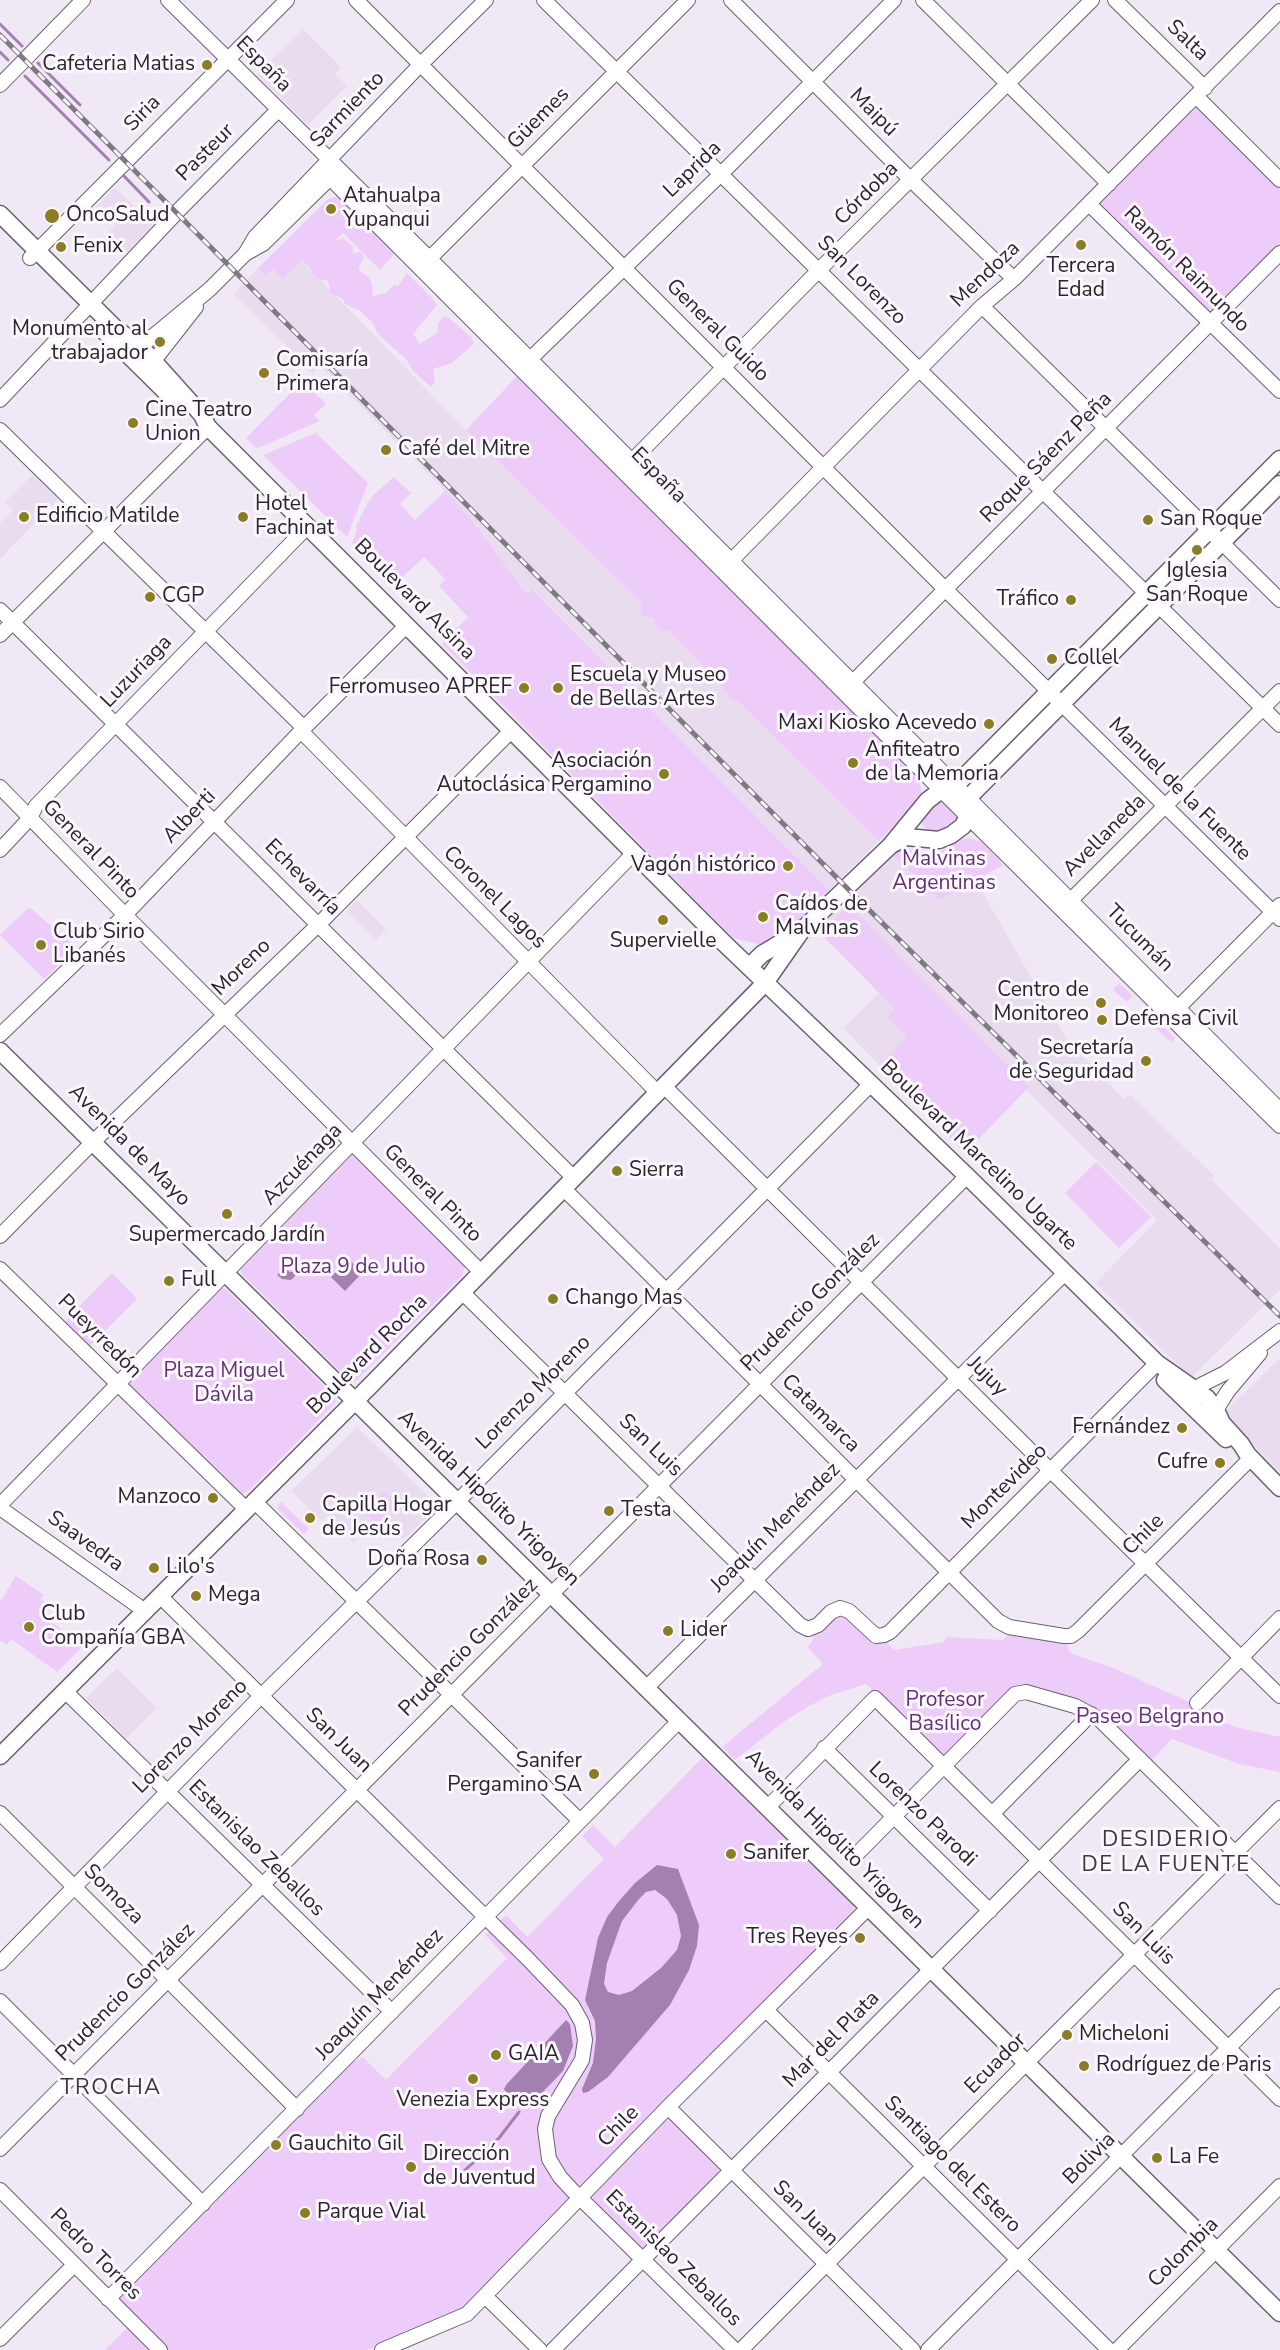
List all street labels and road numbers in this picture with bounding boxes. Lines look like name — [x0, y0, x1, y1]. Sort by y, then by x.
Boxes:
street label: Salta — [1161, 15, 1213, 67]
street label: España — [230, 32, 296, 98]
street label: Sarmiento — [305, 67, 391, 153]
street label: Güemes — [503, 83, 575, 155]
street label: Maipú — [844, 84, 902, 142]
street label: Siria — [119, 90, 167, 138]
street label: Pasteur — [172, 119, 240, 187]
street label: Laprida — [659, 136, 727, 204]
street label: Córdoba — [830, 157, 904, 231]
street label: Ramón Raimundo — [1118, 202, 1254, 338]
street label: San Lorenzo — [811, 231, 911, 331]
street label: Mendoza — [946, 237, 1026, 313]
street label: General Guido — [660, 274, 774, 388]
street label: Roque Sáenz Peña — [976, 387, 1118, 529]
street label: España — [625, 443, 691, 509]
street label: Boulevard Alsina — [348, 534, 480, 666]
street label: Luzuriaga — [96, 630, 178, 714]
street label: Manuel de la Fuente — [1102, 713, 1256, 867]
street label: Alberti — [158, 785, 222, 849]
street label: Avellaneda — [1058, 789, 1152, 883]
street label: General Pinto — [36, 795, 144, 905]
street label: Echevarría — [259, 835, 345, 921]
street label: Coronel Lagos — [437, 841, 551, 955]
street label: Tucumán — [1100, 900, 1178, 978]
street label: Moreno — [207, 934, 277, 1002]
street label: Boulevard Marcelino Ugarte — [874, 1055, 1082, 1257]
street label: Avenida de Mayo — [63, 1080, 195, 1212]
street label: Azcuénaga — [258, 1119, 348, 1211]
street label: General Pinto — [378, 1140, 486, 1248]
street label: Prudencio González — [736, 1228, 886, 1378]
street label: Pueyrredón — [52, 1290, 146, 1384]
street label: Boulevard Rocha — [303, 1290, 433, 1420]
street label: Lorenzo Moreno — [471, 1330, 597, 1456]
street label: Jujuy — [962, 1352, 1012, 1402]
street label: Catamarca — [776, 1370, 864, 1458]
street label: Avenida Hipólito Yrigoyen — [392, 1405, 584, 1593]
street label: San Luis — [613, 1409, 687, 1483]
street label: Montevideo — [957, 1439, 1053, 1535]
street label: Joaquín Menéndez — [706, 1458, 846, 1598]
street label: Saavedra — [42, 1506, 128, 1578]
street label: Chile — [1118, 1509, 1170, 1561]
street label: Prudencio González — [394, 1573, 544, 1723]
street label: Lorenzo Moreno — [128, 1674, 254, 1800]
street label: San Juan — [299, 1703, 377, 1779]
street label: Avenida Hipólito Yrigoyen — [739, 1745, 929, 1935]
street label: Lorenzo Parodi — [863, 1757, 981, 1873]
street label: Estanislao Zeballos — [183, 1776, 329, 1922]
street label: Somoza — [78, 1860, 148, 1930]
street label: San Luis — [1106, 1897, 1180, 1971]
street label: Prudencio González — [51, 1918, 201, 2068]
street label: Joaquín Menéndez — [311, 1924, 449, 2066]
street label: Mar del Plata — [778, 1986, 886, 2094]
street label: Ecuador — [960, 2028, 1032, 2100]
street label: Santiago del Estero — [878, 2091, 1026, 2239]
street label: Chile — [593, 2101, 645, 2153]
street label: Bolivia — [1059, 2128, 1121, 2190]
street label: San Juan — [767, 2176, 843, 2252]
street label: Estanislao Zeballos — [600, 2186, 746, 2332]
street label: Pedro Torres — [44, 2204, 146, 2306]
street label: Colombia — [1144, 2213, 1224, 2293]

